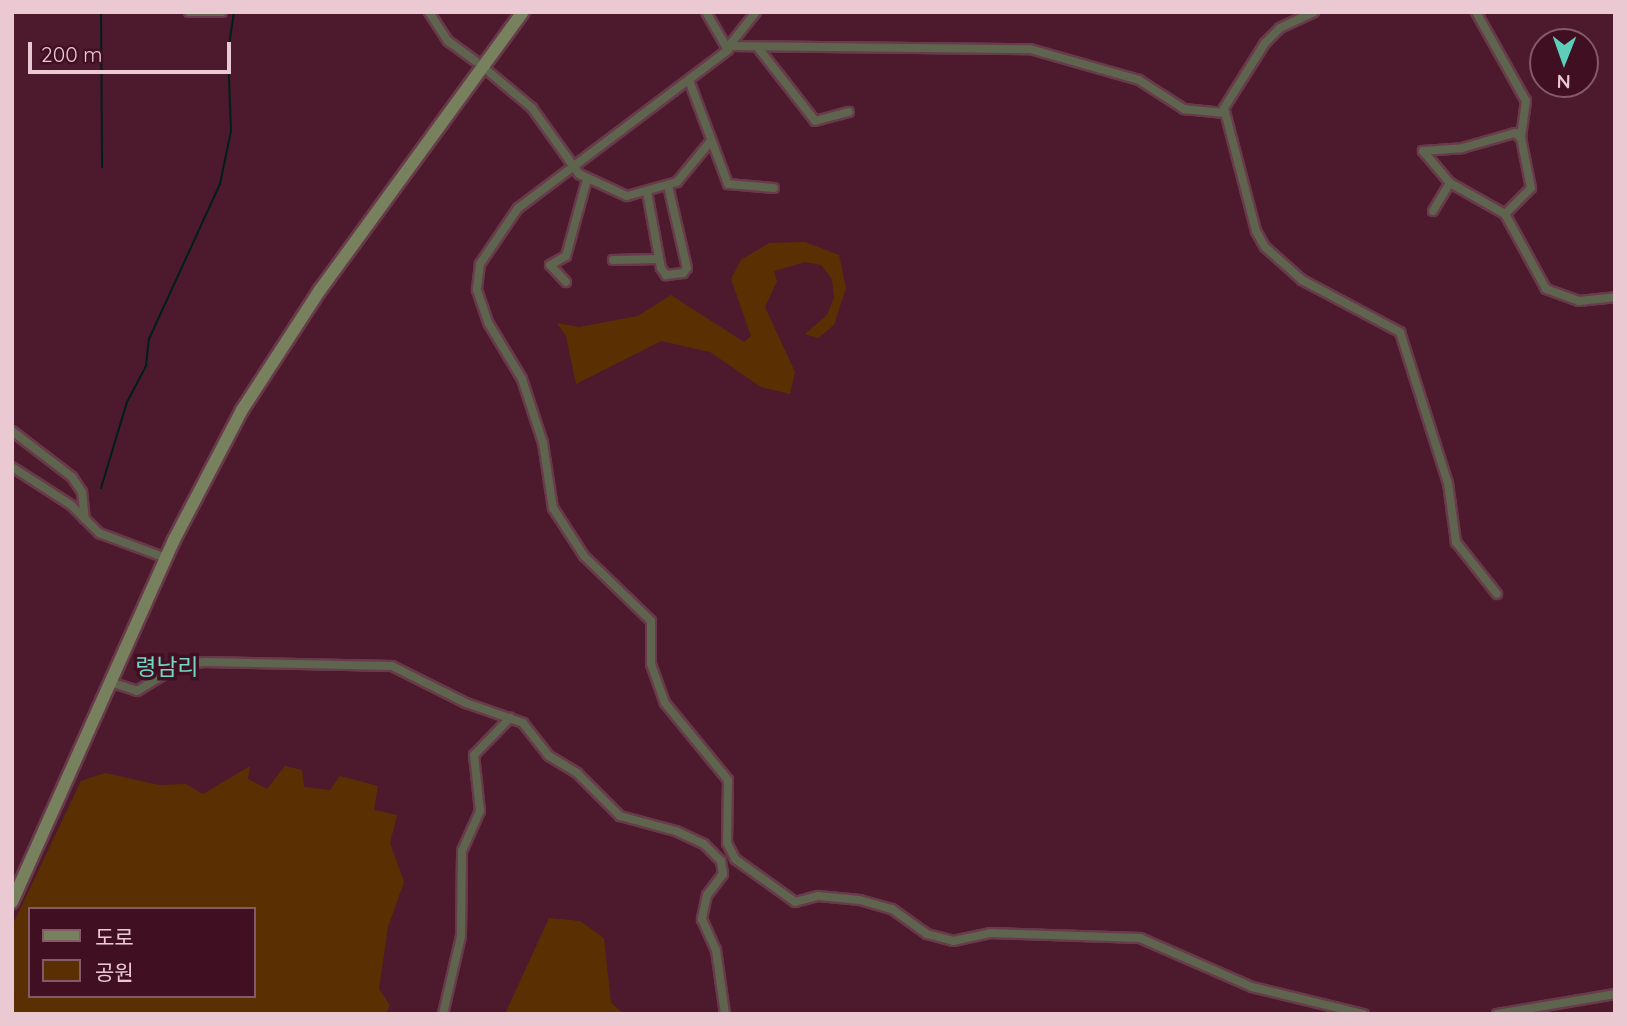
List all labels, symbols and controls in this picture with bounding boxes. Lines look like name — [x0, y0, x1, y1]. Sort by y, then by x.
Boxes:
scale bar — [32, 28, 234, 72]
north arrow — [1529, 28, 1599, 98]
text: 200 m — [41, 41, 103, 67]
text: N — [1556, 70, 1571, 94]
district label: 령남리 — [135, 653, 199, 681]
legend — [28, 907, 256, 998]
text: 도로 — [95, 924, 134, 950]
text: 공원 — [95, 959, 134, 985]

